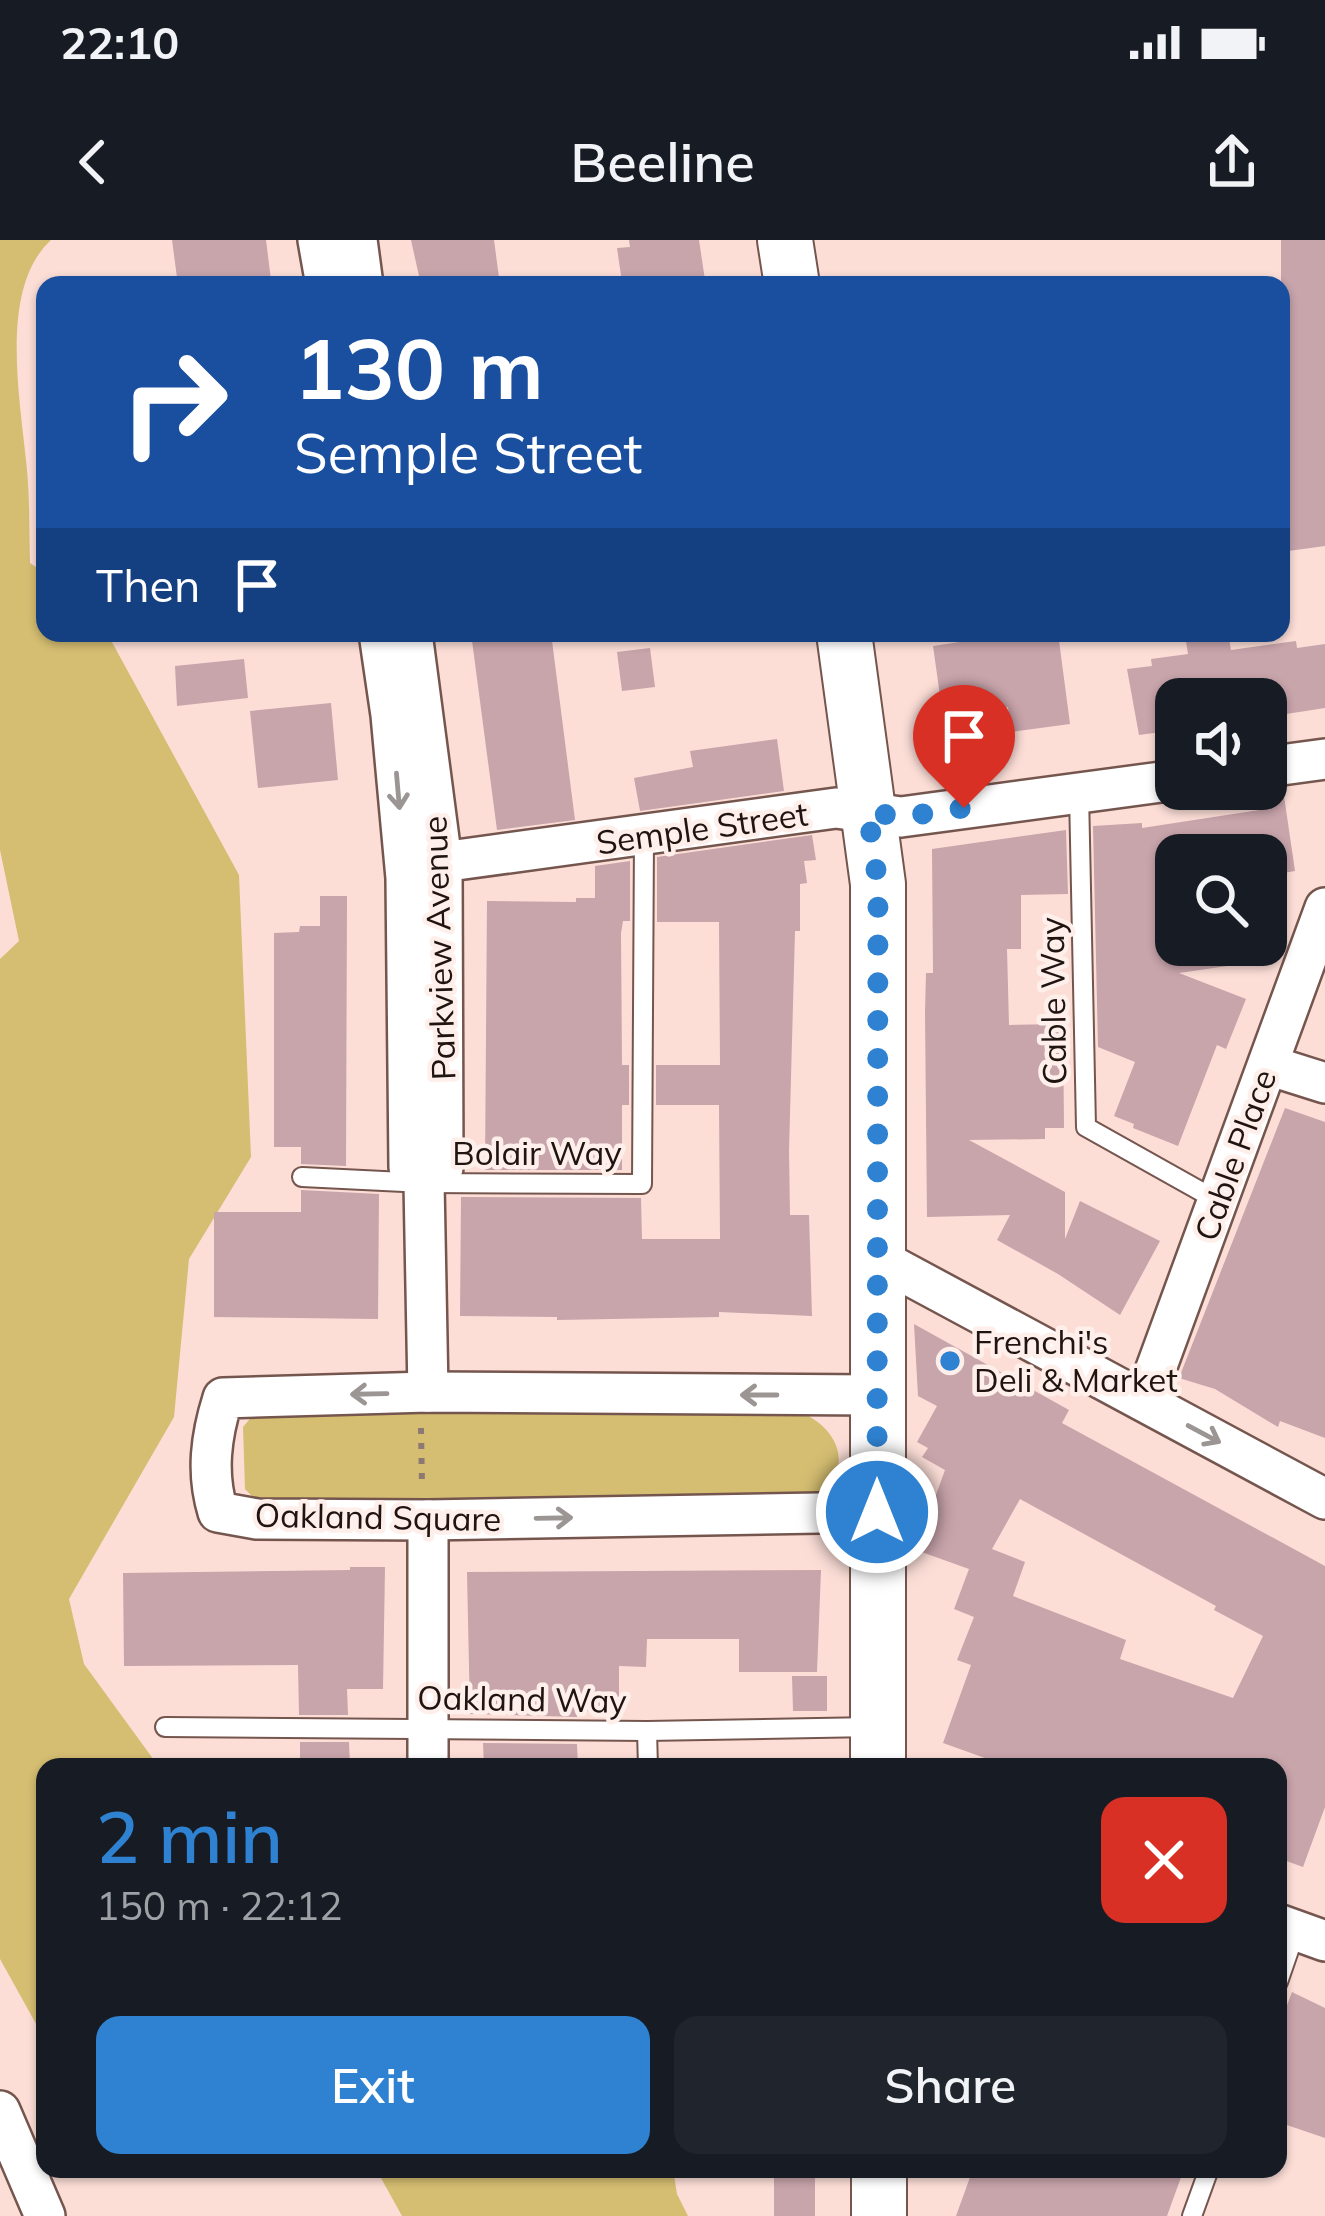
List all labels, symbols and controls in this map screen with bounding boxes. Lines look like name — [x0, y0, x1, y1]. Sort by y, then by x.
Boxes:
text: 22:10 — [60, 14, 179, 70]
text: Beeline — [570, 128, 755, 196]
icon: back — [60, 129, 126, 195]
icon: share — [1199, 129, 1265, 195]
text: 130 m — [294, 315, 544, 420]
icon: right — [96, 324, 252, 480]
text: Semple Street — [294, 419, 642, 487]
icon: arrive — [224, 552, 290, 618]
text: Then — [96, 557, 200, 613]
map controls — [1155, 678, 1287, 966]
button: sound — [1155, 678, 1287, 810]
pin — [913, 685, 1015, 808]
icon: arrive — [931, 703, 997, 769]
one-way arrow — [387, 771, 410, 810]
street label: Semple Street — [594, 792, 810, 863]
street label: Parkview Avenue — [413, 815, 464, 1081]
button: search — [1155, 834, 1287, 966]
street label: Cable Way — [1031, 916, 1074, 1085]
street label: Cable Place — [1185, 1064, 1284, 1246]
street label: Bolair Way — [452, 1132, 622, 1173]
place label: Frenchi's Deli & Market — [974, 1321, 1178, 1400]
marker: Frenchi's Deli & Market — [937, 1348, 963, 1374]
one-way arrow — [350, 1383, 389, 1406]
one-way arrow — [740, 1384, 779, 1406]
one-way arrow — [1185, 1423, 1220, 1446]
position arrow — [814, 1449, 940, 1575]
street label: Oakland Square — [254, 1494, 502, 1539]
one-way arrow — [534, 1507, 573, 1530]
street label: Oakland Way — [417, 1676, 628, 1721]
text: 2 min — [96, 1791, 283, 1881]
button: close — [1101, 1797, 1227, 1923]
text: 150 m · 22:12 — [96, 1881, 342, 1930]
button: Exit — [96, 2016, 650, 2154]
button: Share — [674, 2016, 1227, 2154]

